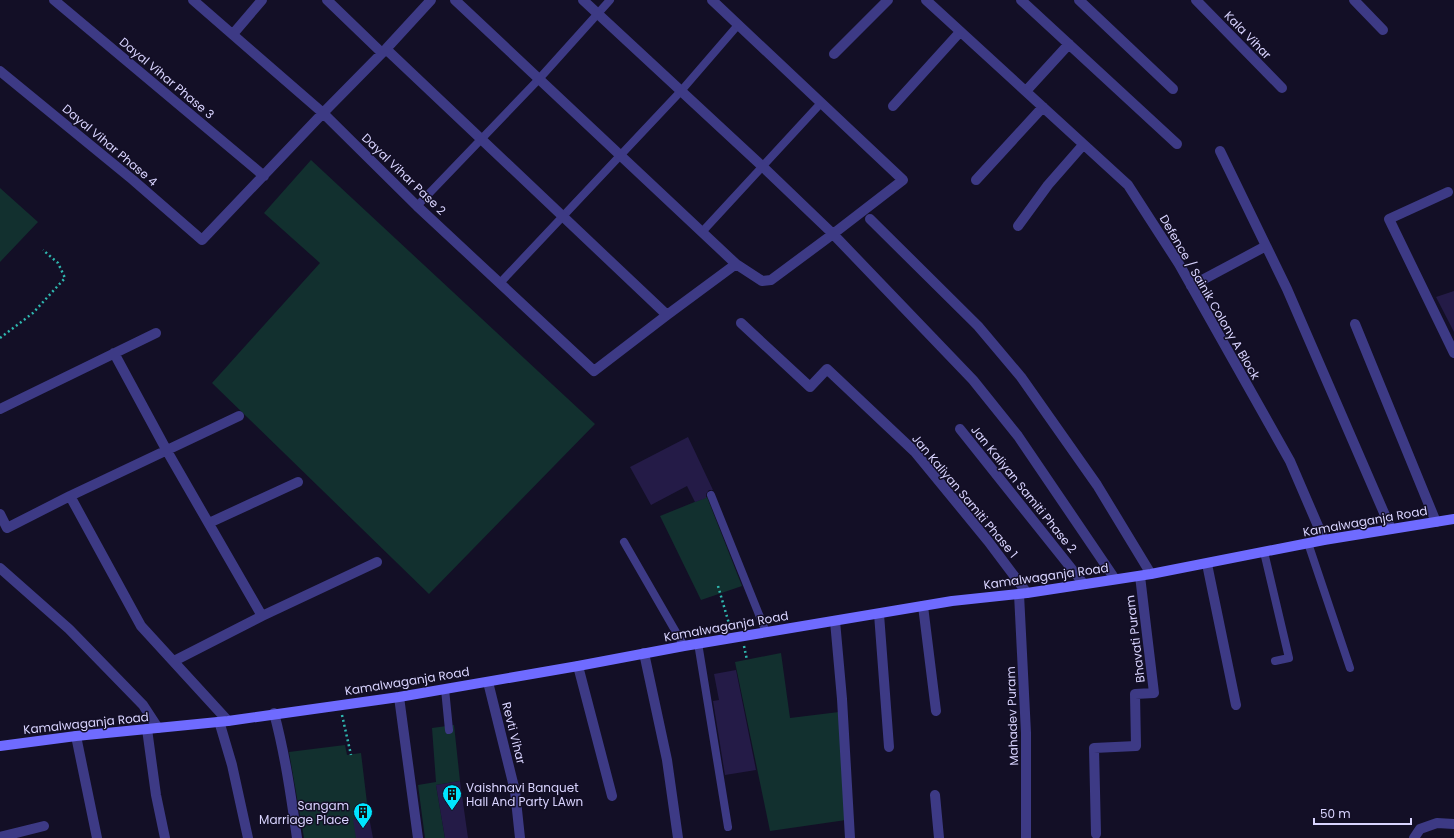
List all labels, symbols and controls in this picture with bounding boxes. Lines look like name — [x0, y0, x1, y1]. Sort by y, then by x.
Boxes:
street label: Kala Vihar — [1221, 7, 1276, 63]
street label: Dayal Vihar Phase 3 — [116, 33, 218, 123]
street label: Dayal Vihar Phase 4 — [59, 100, 162, 190]
street label: Dayal Vihar Pase 2 — [358, 129, 450, 219]
street label: Defence / Sainik Colony A Block — [1156, 211, 1265, 383]
street label: Jan Kaliyan Samiti Phase 2 — [967, 422, 1081, 557]
street label: Jan Kaliyan Samiti Phase 1 — [908, 430, 1022, 562]
street label: Kamalwaganja Road — [1301, 502, 1429, 540]
street label: Kamalwaganja Road — [982, 559, 1110, 593]
street label: Bhavati Puram — [1121, 594, 1149, 684]
street label: Kamalwaganja Road — [662, 607, 790, 645]
street label: Kamalwaganja Road — [343, 663, 471, 699]
street label: Mahadev Puram — [1002, 666, 1022, 766]
street label: Revti Vihar — [498, 700, 530, 766]
street label: Kamalwaganja Road — [22, 708, 150, 738]
place label: Vaishnavi Banquet Hall And Party LAwn — [466, 779, 583, 810]
building icon: Vaishnavi Banquet Hall And Party LAwn — [441, 783, 463, 811]
place label: Sangam Marriage Place — [259, 797, 349, 828]
scale bar — [1314, 800, 1411, 826]
building icon: Sangam Marriage Place — [352, 801, 374, 829]
text: 50 m — [1320, 805, 1351, 822]

